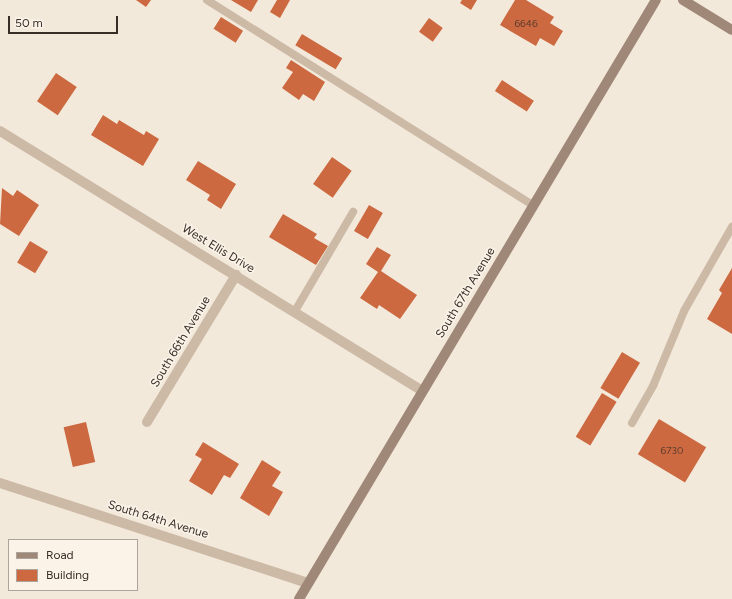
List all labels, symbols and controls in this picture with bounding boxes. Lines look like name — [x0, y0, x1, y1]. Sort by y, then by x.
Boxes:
scale bar — [10, 8, 120, 34]
text: 50 m — [15, 16, 43, 30]
house number: 6646 — [514, 18, 538, 30]
street label: West Ellis Drive — [179, 222, 257, 276]
street label: South 67th Avenue — [433, 245, 499, 341]
street label: South 66th Avenue — [148, 294, 214, 390]
house number: 6730 — [661, 445, 683, 457]
street label: South 64th Avenue — [106, 498, 210, 542]
legend — [8, 539, 138, 591]
text: Road — [46, 548, 74, 562]
text: Building — [46, 568, 89, 582]

